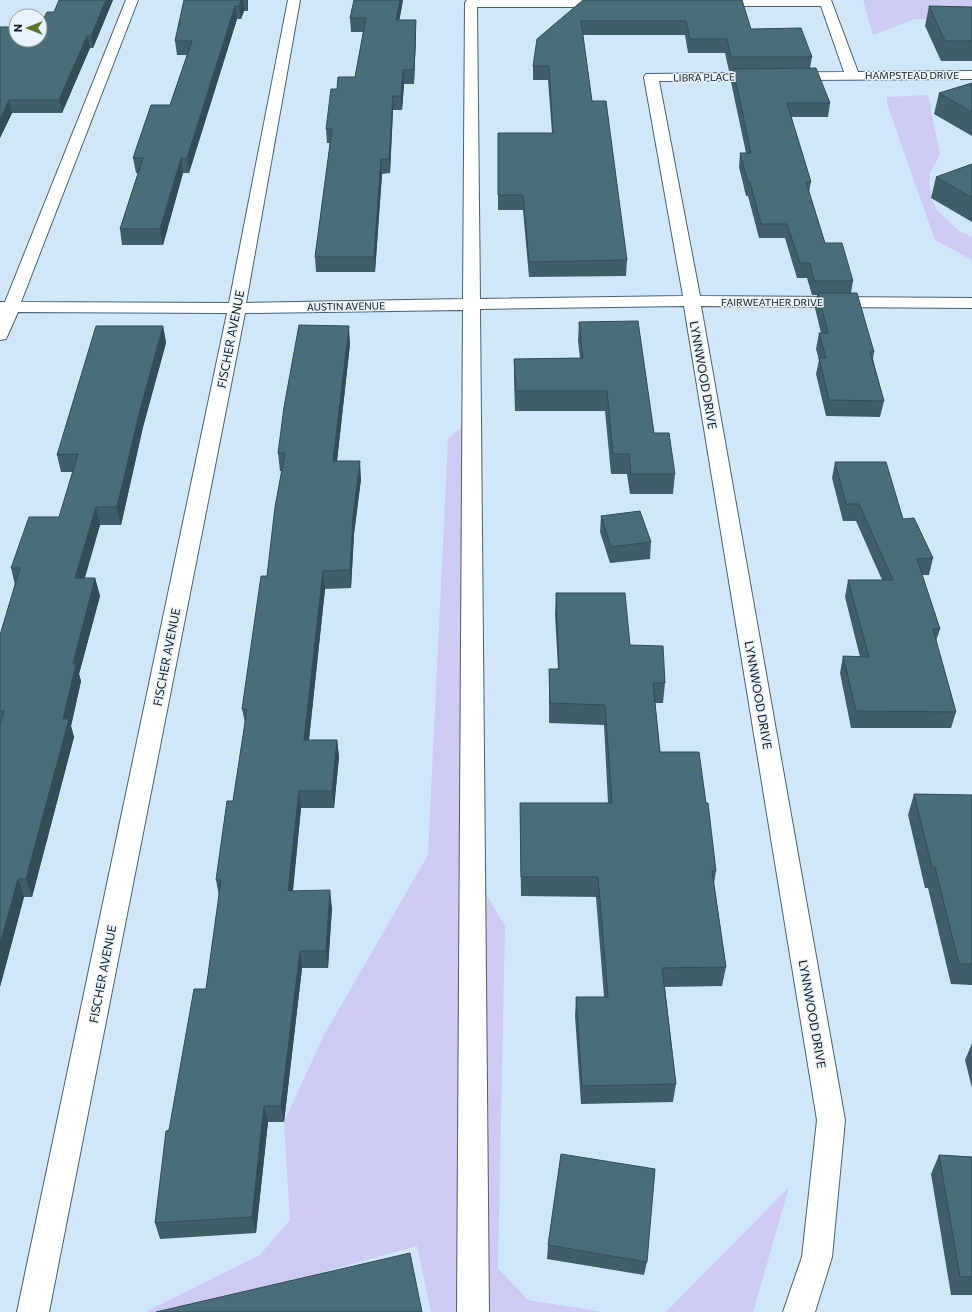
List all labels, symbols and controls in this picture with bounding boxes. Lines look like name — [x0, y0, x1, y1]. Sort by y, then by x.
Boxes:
north arrow — [8, 8, 48, 48]
text: N — [11, 24, 24, 32]
street label: HAMPSTEAD DRIVE — [865, 69, 959, 81]
street label: LIBRA PLACE — [673, 70, 735, 84]
street label: FISCHER AVENUE — [214, 289, 246, 389]
street label: FAIRWEATHER DRIVE — [721, 296, 823, 308]
street label: AUSTIN AVENUE — [307, 299, 385, 313]
street label: LYNNWOOD DRIVE — [688, 320, 720, 430]
street label: FISCHER AVENUE — [150, 607, 182, 707]
street label: LYNNWOOD DRIVE — [743, 640, 775, 750]
street label: FISCHER AVENUE — [86, 924, 118, 1024]
street label: LYNNWOOD DRIVE — [797, 959, 829, 1069]

